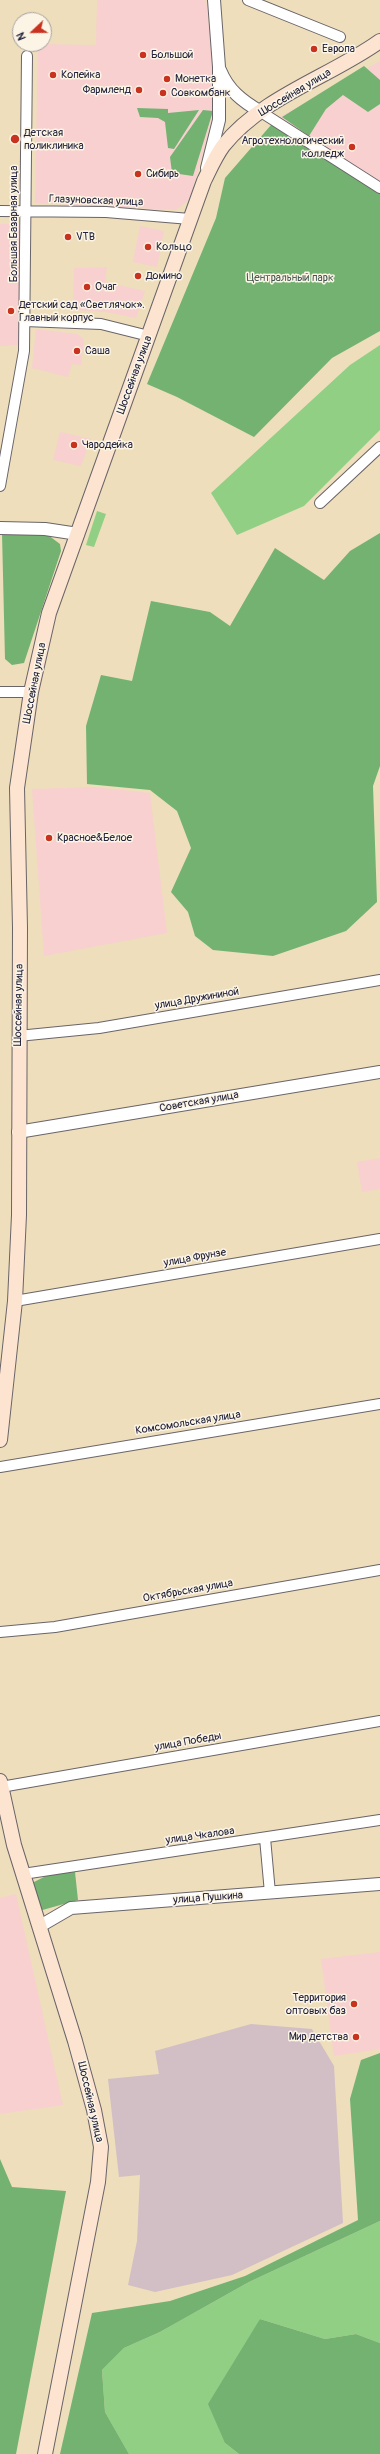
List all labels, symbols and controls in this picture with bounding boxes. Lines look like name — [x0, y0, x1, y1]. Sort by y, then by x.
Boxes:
north arrow — [12, 12, 52, 52]
text: N — [14, 30, 29, 42]
place label: Европа — [322, 42, 355, 56]
marker: Европа — [309, 44, 319, 54]
place label: Большой — [151, 48, 193, 62]
marker: Большой — [138, 50, 148, 60]
street label: Шоссейная улица — [256, 66, 334, 120]
place label: Копейка — [61, 68, 100, 82]
marker: Копейка — [48, 70, 58, 80]
place label: Монетка — [175, 72, 216, 86]
marker: Монетка — [162, 74, 172, 84]
place label: Фармленд — [83, 83, 131, 97]
marker: Фармленд — [134, 85, 144, 95]
place label: Совкомбанк — [171, 86, 231, 100]
marker: Совкомбанк — [158, 88, 168, 98]
place label: Детская поликлиника — [24, 126, 84, 152]
marker: Детская поликлиника — [9, 133, 21, 145]
place label: Агротехнологический колледж — [241, 134, 344, 160]
marker: Агротехнологический колледж — [347, 142, 357, 152]
street label: Большая Базарная улица — [7, 166, 21, 282]
place label: Сибирь — [146, 167, 179, 181]
marker: Сибирь — [133, 169, 143, 179]
street label: Глазуновская улица — [49, 193, 143, 209]
place label: VTB — [76, 230, 95, 244]
marker: VTB — [63, 232, 73, 242]
place label: Кольцо — [156, 240, 192, 254]
marker: Кольцо — [143, 242, 153, 252]
place label: Домино — [146, 269, 182, 283]
marker: Домино — [133, 271, 143, 281]
park label: Центральный парк — [246, 271, 334, 285]
place label: Очаг — [95, 280, 116, 294]
marker: Очаг — [82, 282, 92, 292]
place label: Детский сад «Светлячок». Главный корпус — [19, 298, 145, 324]
marker: Детский сад «Светлячок». Главный корпус — [6, 306, 16, 316]
street label: Шоссейная улица — [115, 334, 155, 416]
place label: Саша — [85, 344, 110, 358]
marker: Саша — [72, 346, 82, 356]
place label: Чародейка — [82, 438, 133, 452]
marker: Чародейка — [69, 440, 79, 450]
street label: Шоссейная улица — [21, 641, 49, 725]
place label: Красное&Белое — [57, 831, 132, 845]
marker: Красное&Белое — [44, 833, 54, 843]
street label: Шоссейная улица — [12, 964, 26, 1046]
street label: улица Дружининой — [154, 985, 240, 1013]
street label: Советская улица — [158, 1089, 240, 1115]
street label: улица Фрунзе — [163, 1246, 227, 1270]
street label: Комсомольская улица — [134, 1408, 242, 1438]
street label: Октябрьская улица — [142, 1577, 234, 1605]
street label: улица Победы — [154, 1730, 222, 1754]
street label: улица Чкалова — [165, 1825, 235, 1847]
street label: улица Пушкина — [173, 1889, 243, 1907]
place label: Территория оптовых баз — [286, 1991, 346, 2017]
marker: Территория оптовых баз — [349, 1999, 359, 2009]
place label: Мир детства — [289, 2030, 348, 2044]
marker: Мир детства — [351, 2032, 361, 2042]
street label: Шоссейная улица — [74, 2060, 106, 2144]

